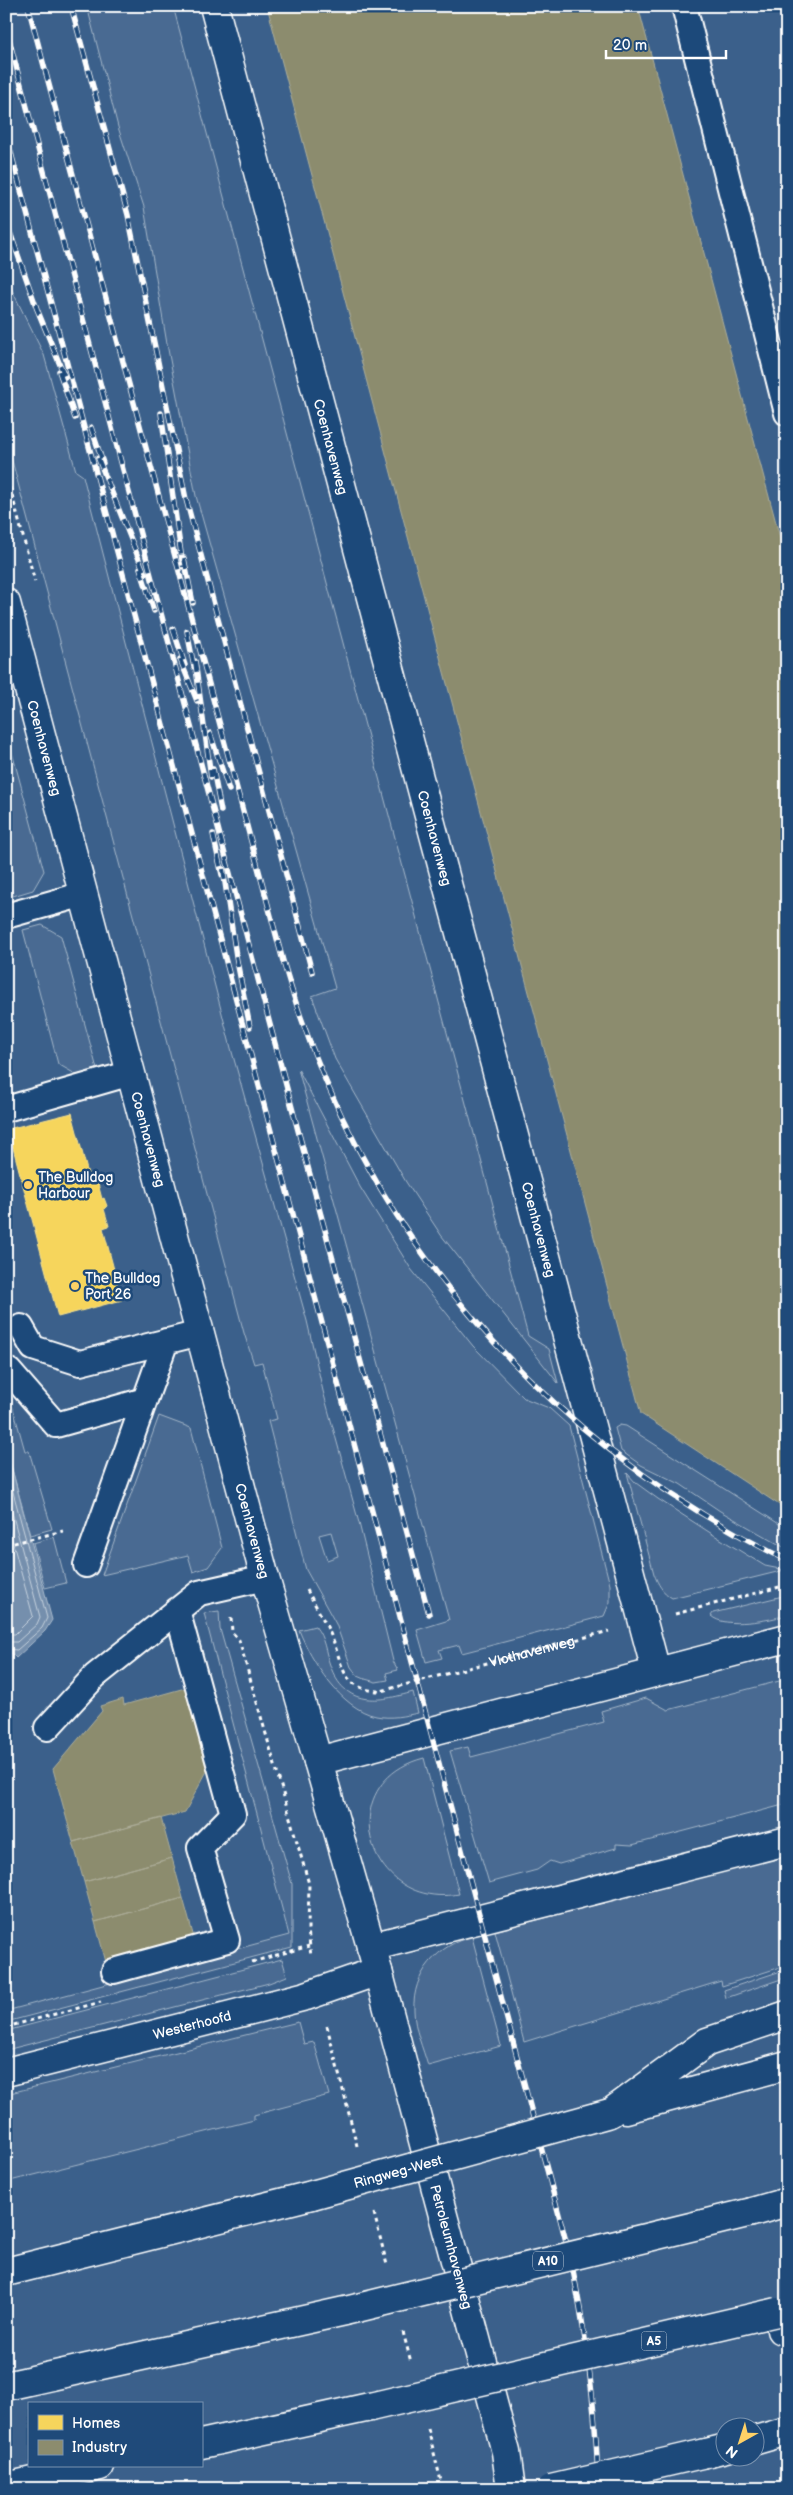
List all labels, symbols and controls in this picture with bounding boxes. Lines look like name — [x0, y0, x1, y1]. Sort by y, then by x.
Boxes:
scale bar — [606, 28, 726, 60]
text: 20 m — [613, 36, 647, 55]
street label: Coenhavenweg — [310, 397, 352, 496]
street label: Coenhavenweg — [24, 698, 65, 798]
street label: Coenhavenweg — [414, 789, 456, 888]
street label: Coenhavenweg — [128, 1090, 169, 1189]
place label: The Bulldog Harbour — [38, 1169, 113, 1202]
marker: The Bulldog Harbour — [22, 1179, 34, 1191]
street label: Coenhavenweg — [518, 1180, 560, 1279]
place label: The Bulldog Port 26 — [85, 1270, 160, 1303]
marker: The Bulldog Port 26 — [69, 1280, 81, 1292]
street label: Coenhavenweg — [232, 1481, 273, 1580]
street label: Vlothavenweg — [487, 1632, 576, 1671]
street label: Westerhoofd — [151, 2007, 233, 2043]
street label: Ringweg-West — [352, 2151, 445, 2192]
street label: Petroleumhavenweg — [426, 2183, 476, 2311]
road number: A10 — [533, 2252, 563, 2270]
road number: A5 — [642, 2332, 666, 2350]
legend — [28, 2402, 202, 2468]
text: Homes — [72, 2414, 121, 2433]
north arrow — [716, 2418, 766, 2468]
text: Industry — [72, 2438, 127, 2457]
text: N — [723, 2442, 742, 2462]

